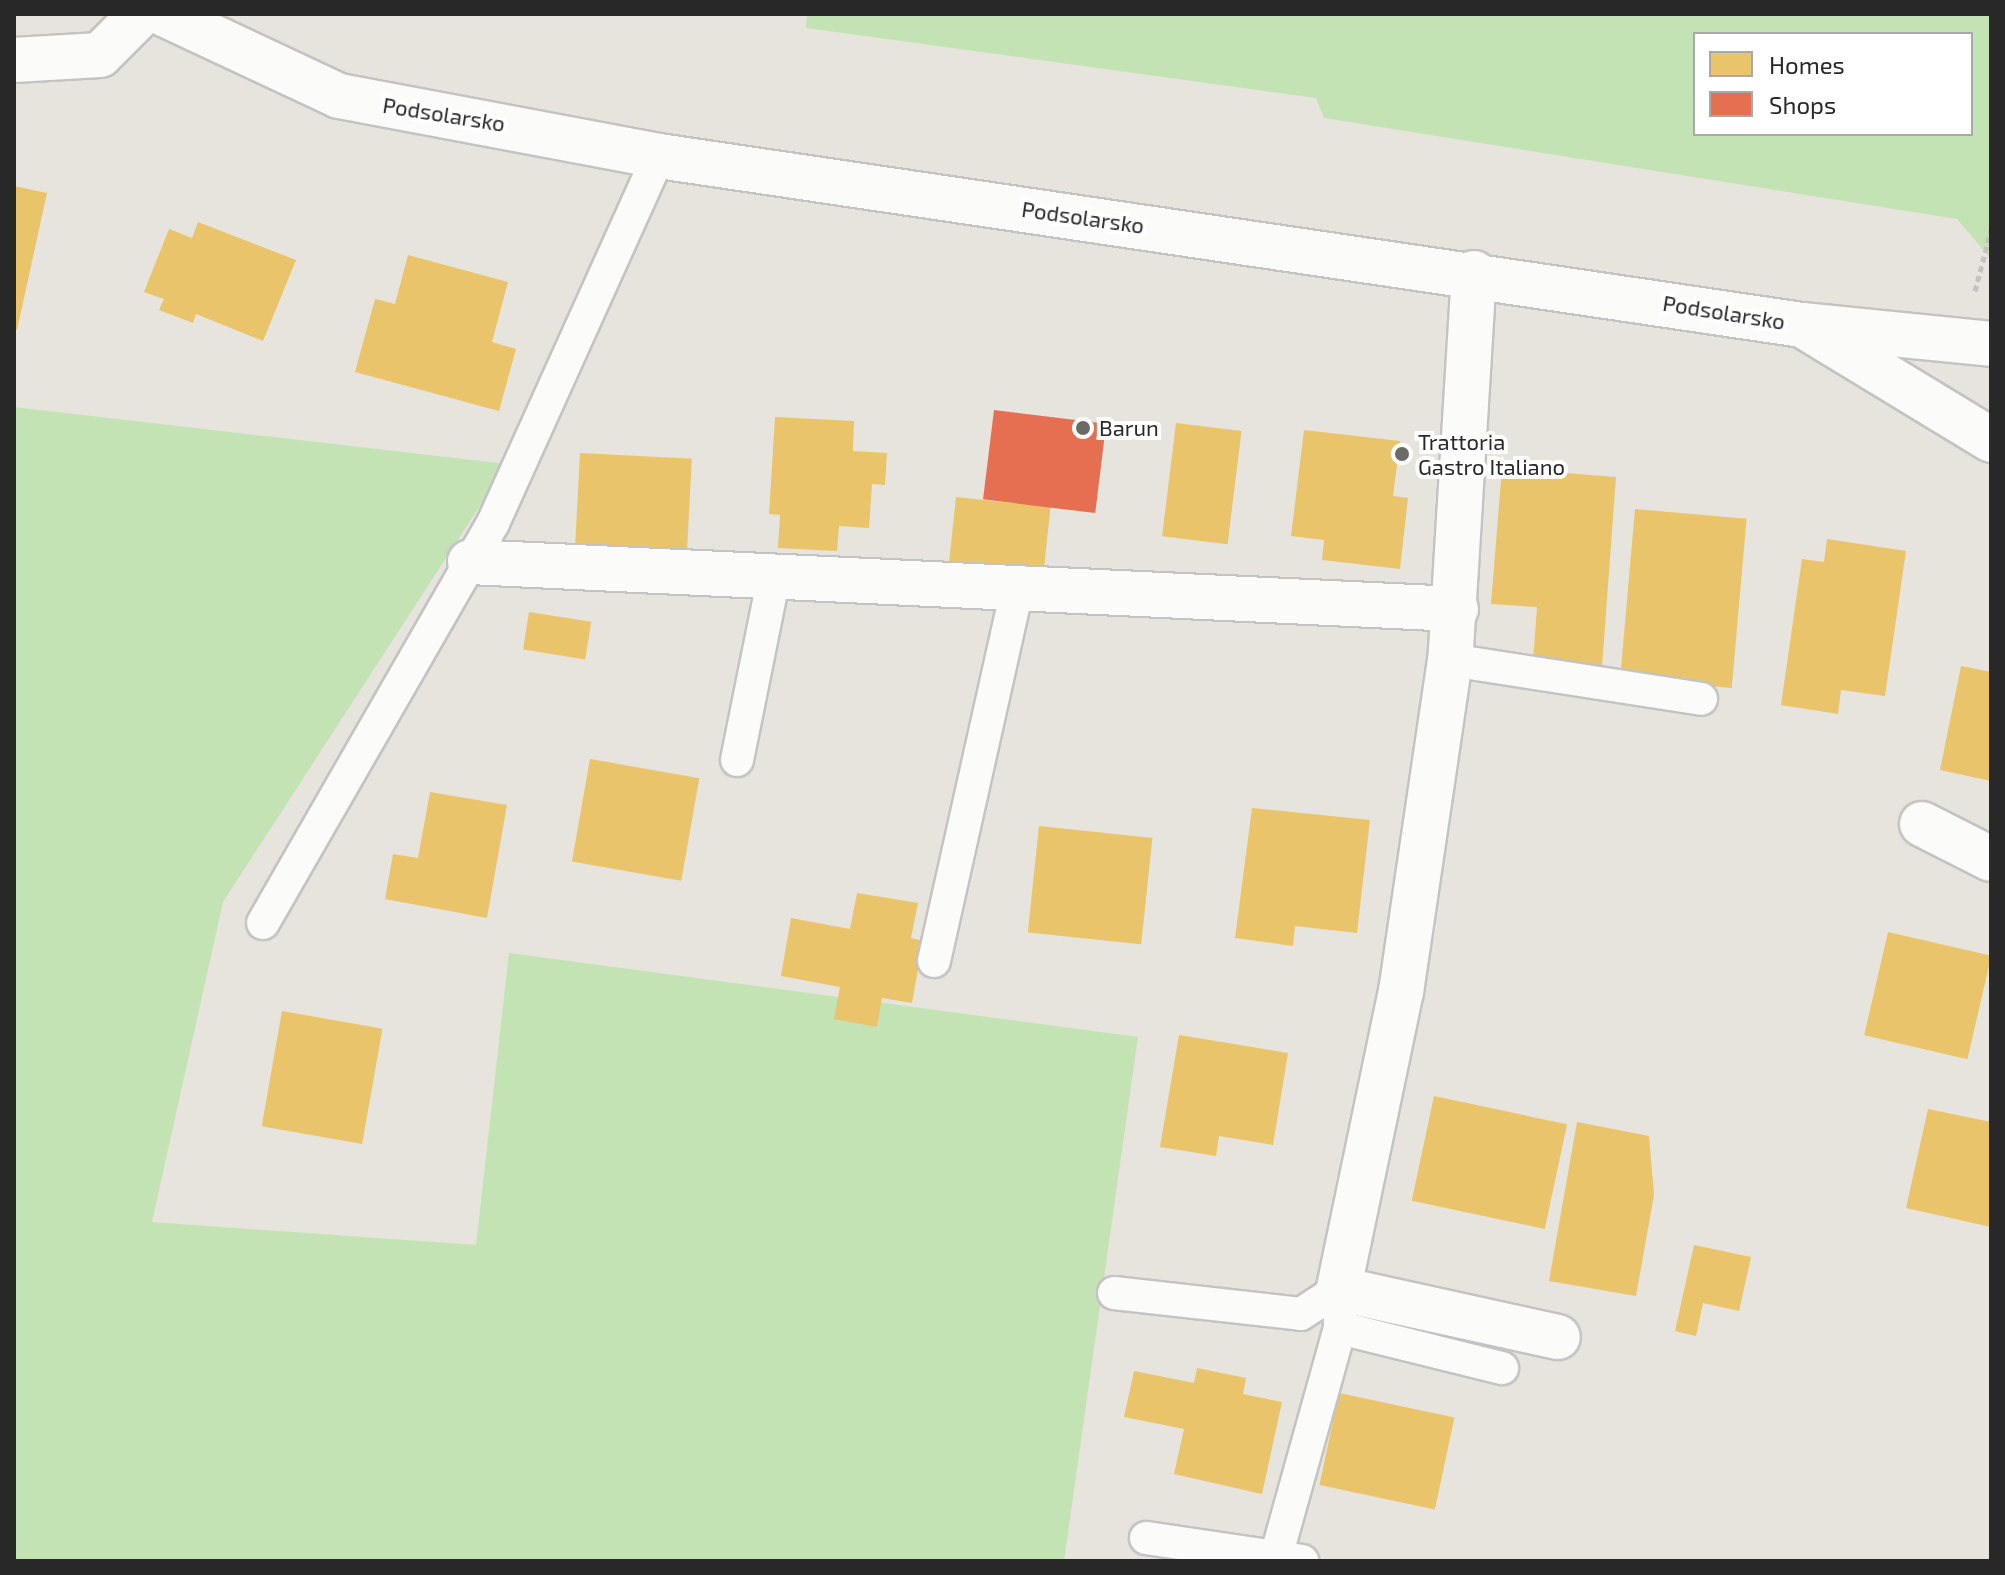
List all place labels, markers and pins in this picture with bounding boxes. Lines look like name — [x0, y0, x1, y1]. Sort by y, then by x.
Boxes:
place label: Barun — [1099, 415, 1159, 441]
marker: Barun — [1074, 419, 1092, 437]
place label: Trattoria Gastro Italiano — [1418, 428, 1565, 480]
marker: Trattoria Gastro Italiano — [1393, 445, 1411, 463]

